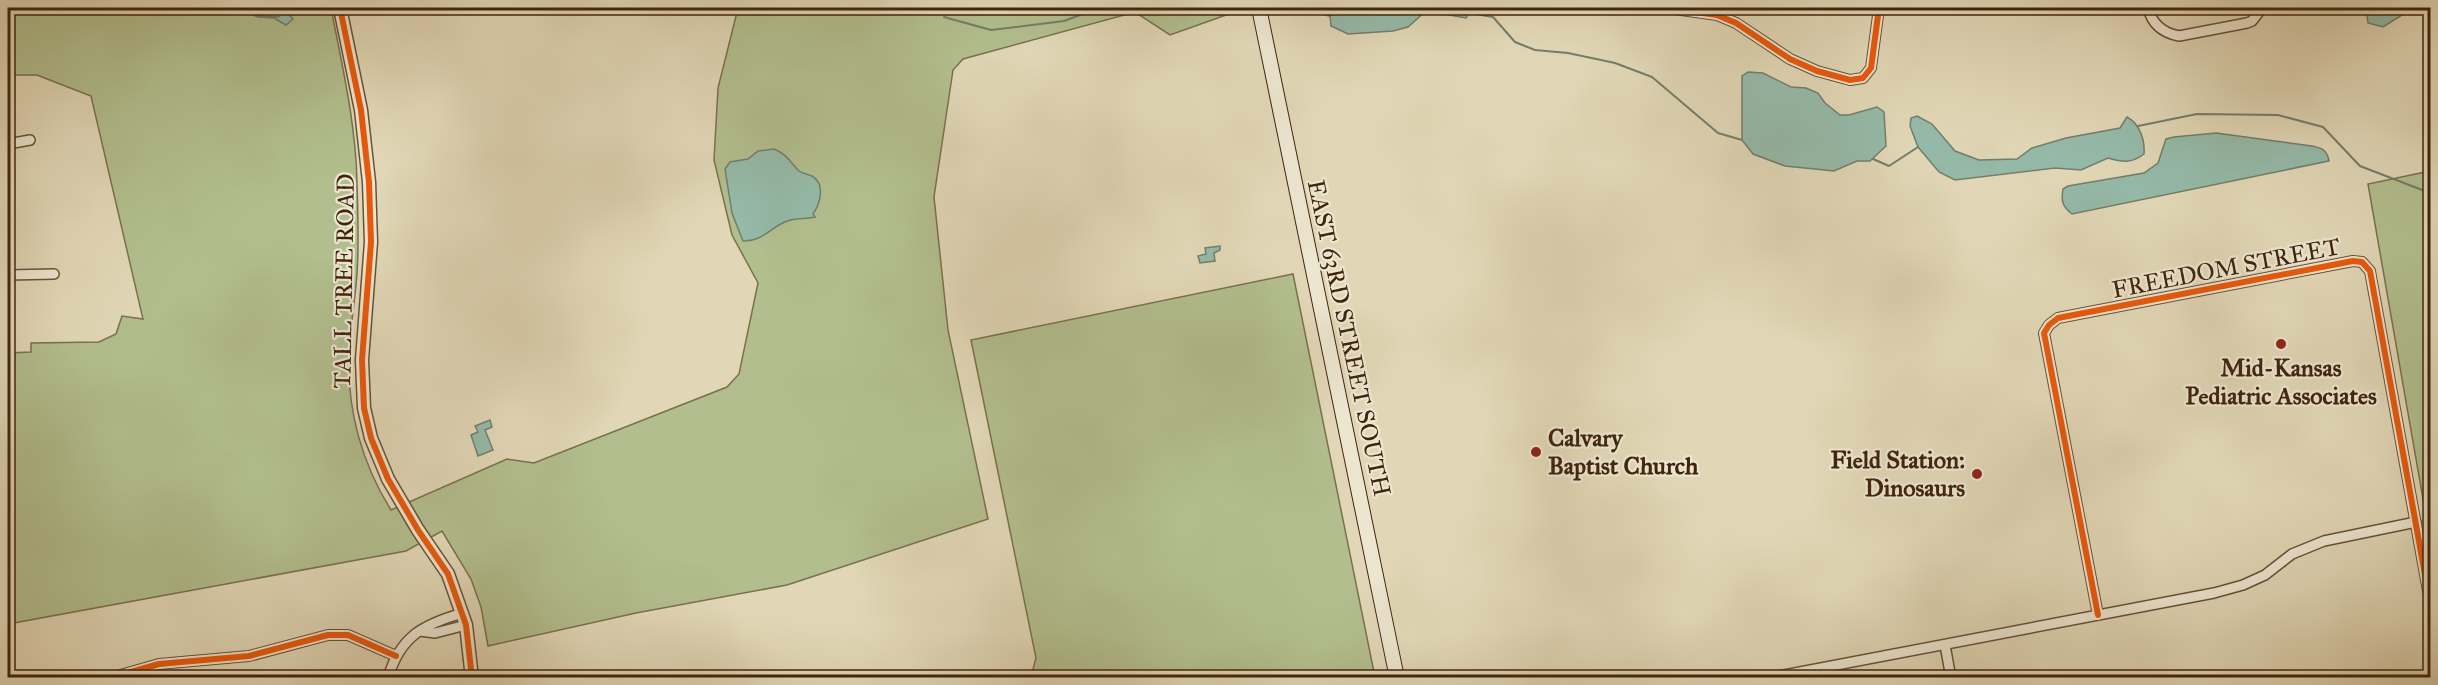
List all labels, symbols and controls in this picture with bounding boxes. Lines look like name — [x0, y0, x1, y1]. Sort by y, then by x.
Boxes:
street label: TALL TREE ROAD — [327, 173, 361, 389]
street label: EAST 63RD STREET SOUTH — [1301, 177, 1397, 499]
street label: FREEDOM STREET — [2109, 231, 2343, 305]
marker: Mid-Kansas Pediatric Associates — [2274, 337, 2288, 351]
place label: Mid-Kansas Pediatric Associates — [2185, 353, 2377, 411]
place label: Calvary Baptist Church — [1548, 423, 1699, 481]
marker: Calvary Baptist Church — [1529, 445, 1543, 459]
place label: Field Station: Dinosaurs — [1830, 445, 1965, 503]
marker: Field Station: Dinosaurs — [1970, 467, 1984, 481]

